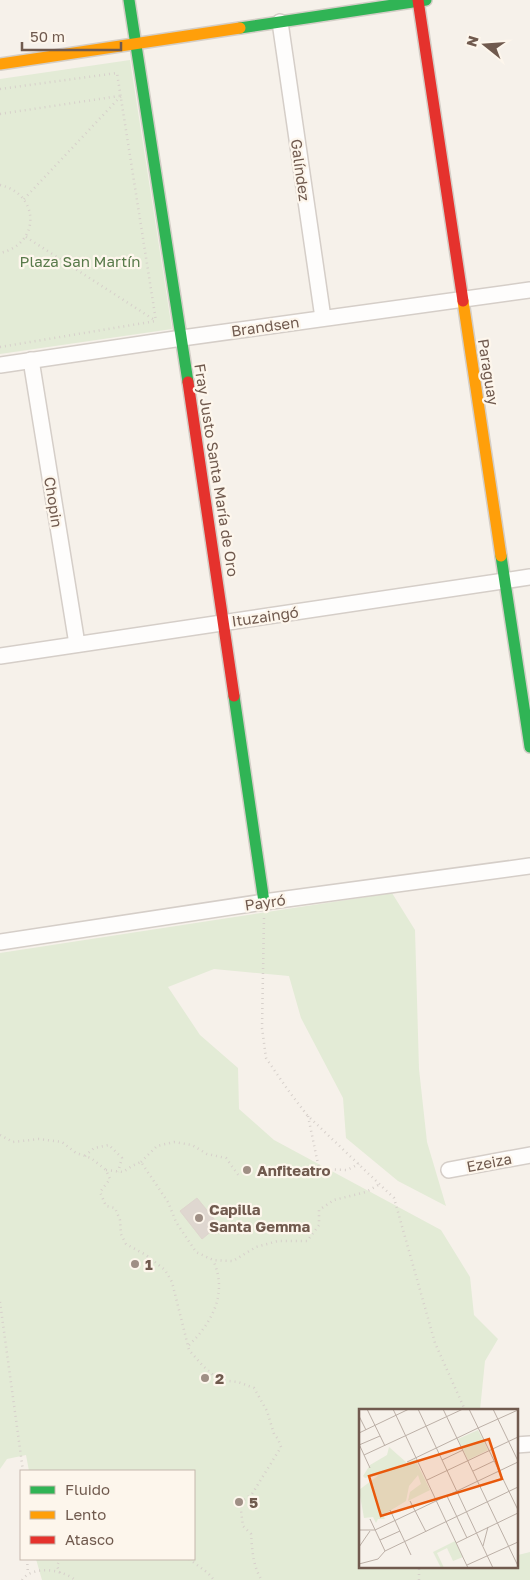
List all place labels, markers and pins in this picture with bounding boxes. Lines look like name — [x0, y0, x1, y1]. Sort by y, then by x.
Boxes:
place label: Anfiteatro — [257, 1161, 330, 1179]
marker: Anfiteatro — [241, 1164, 253, 1176]
place label: Capilla Santa Gemma — [209, 1200, 310, 1235]
marker: Capilla Santa Gemma — [193, 1212, 205, 1224]
place label: 1 — [145, 1255, 153, 1273]
marker: 1 — [129, 1258, 141, 1270]
place label: 2 — [215, 1369, 224, 1387]
marker: 2 — [199, 1372, 211, 1384]
place label: 5 — [249, 1493, 258, 1511]
marker: 5 — [233, 1496, 245, 1508]

